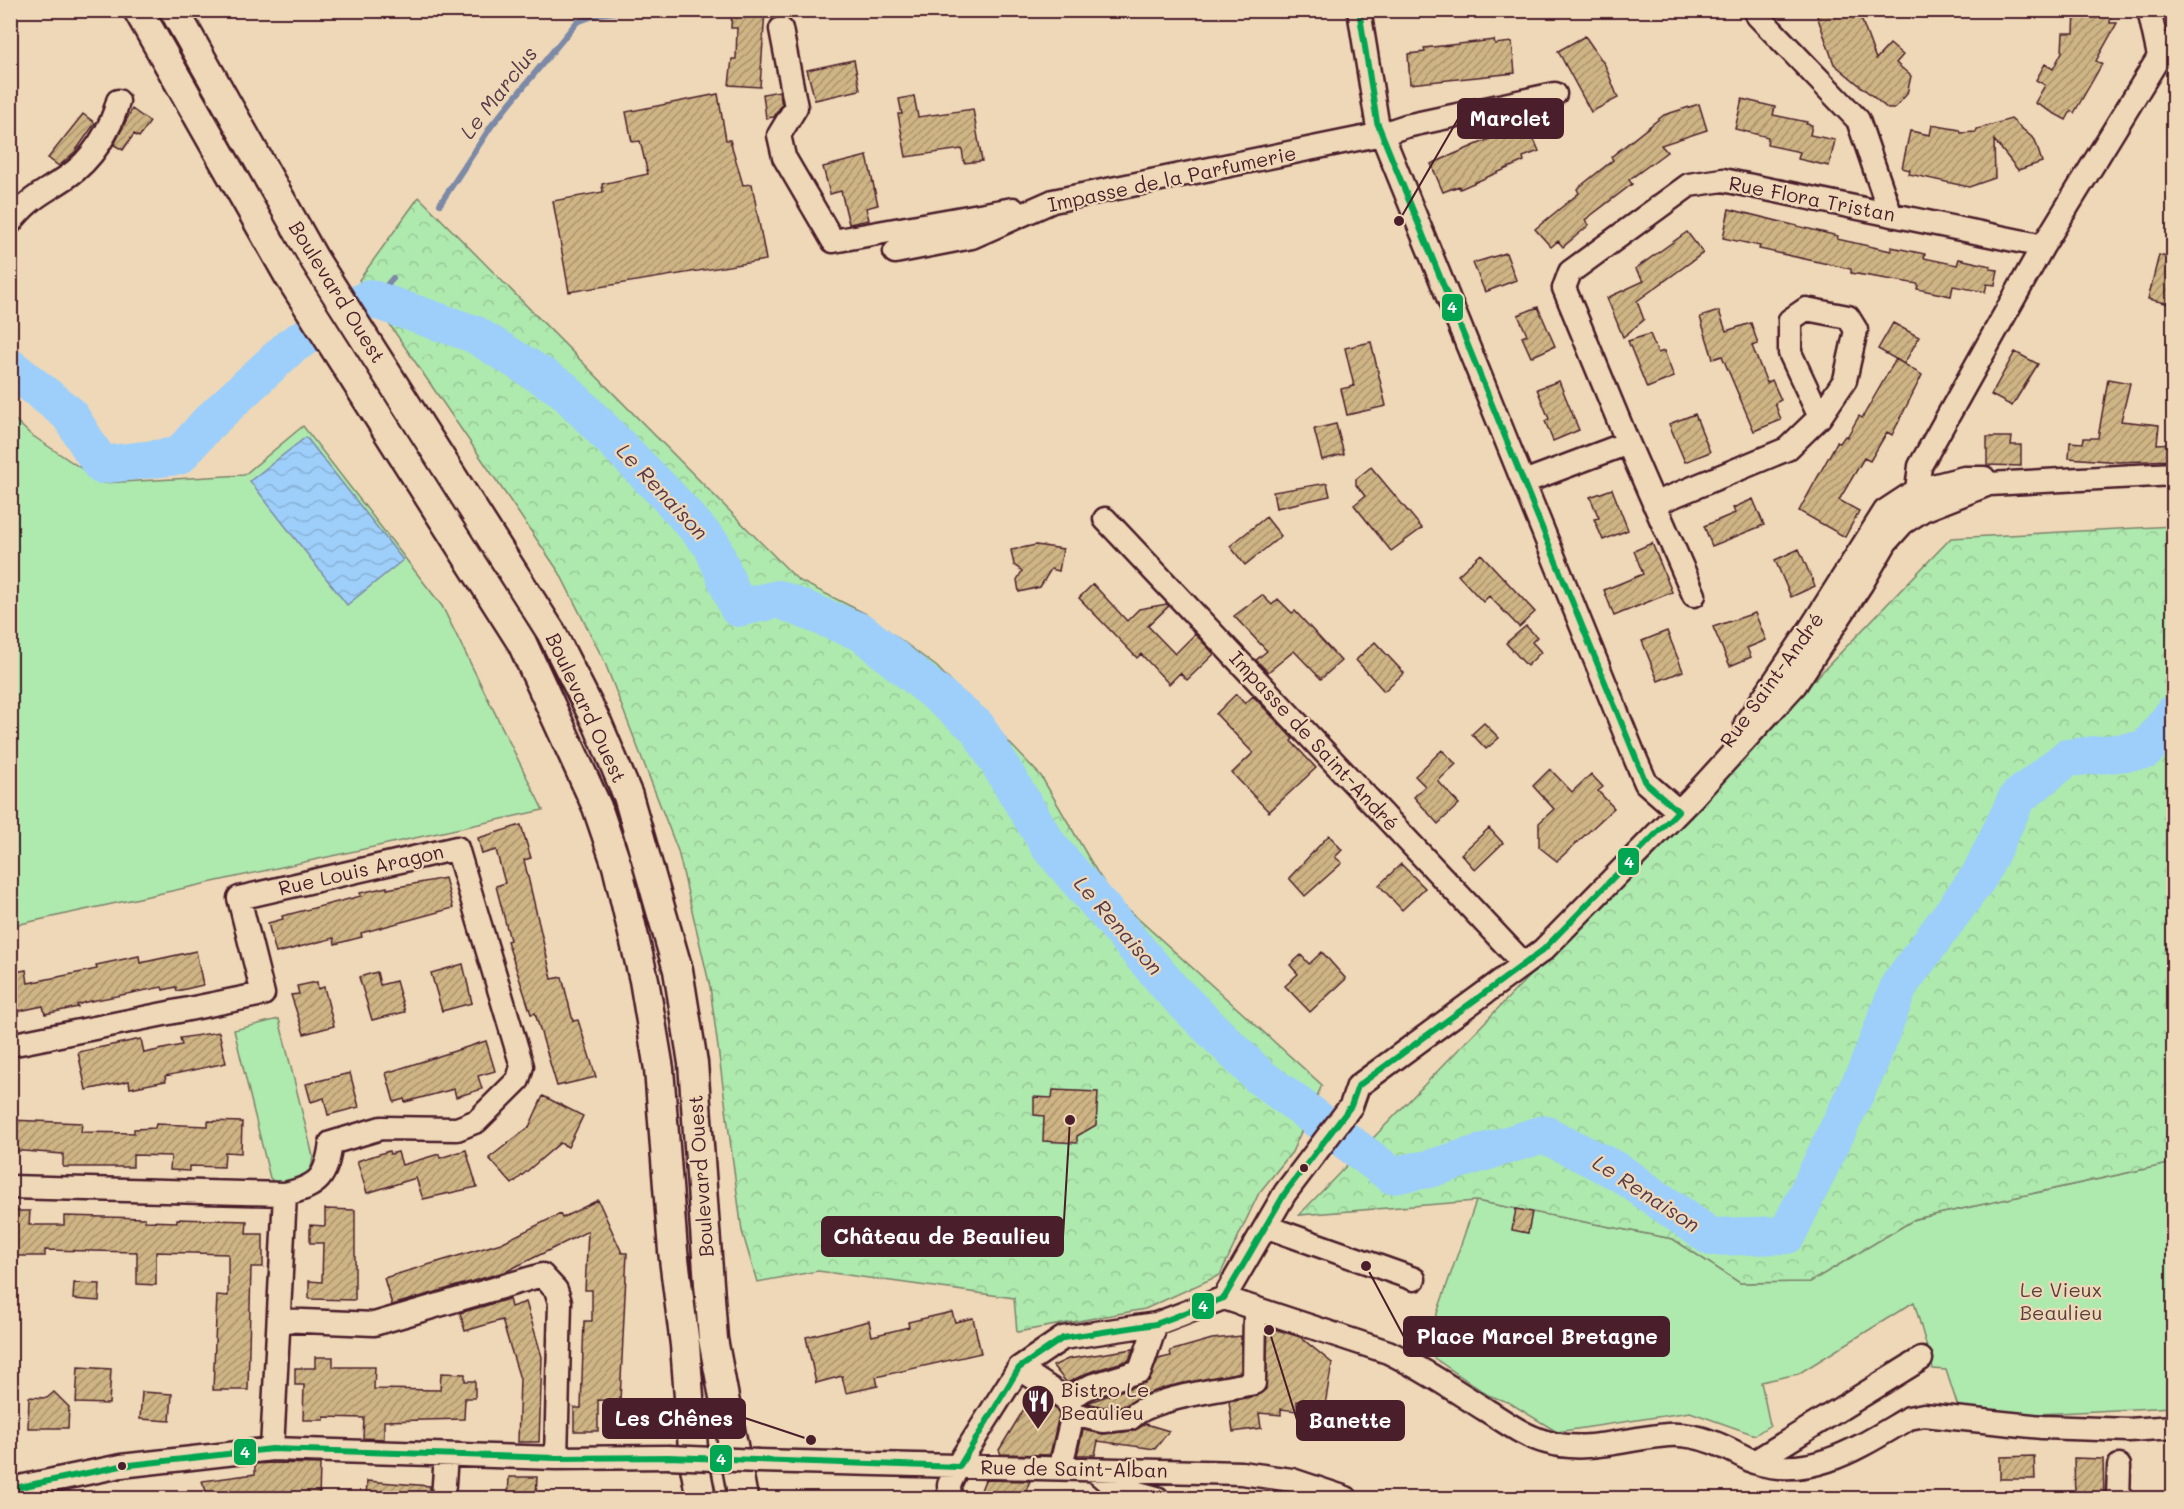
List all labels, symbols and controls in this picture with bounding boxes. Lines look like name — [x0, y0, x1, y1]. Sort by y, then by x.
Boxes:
water label: Le Marclus — [453, 40, 542, 144]
callout: Marclet — [1458, 99, 1563, 138]
text: Marclet — [1470, 104, 1550, 131]
street label: Impasse de la Parfumerie — [1045, 139, 1298, 217]
street label: Rue Flora Tristan — [1727, 169, 1898, 227]
street label: Boulevard Ouest — [284, 216, 392, 367]
line badge: 4 — [1441, 293, 1464, 322]
text: 4 — [1447, 296, 1457, 317]
water label: Le Renaison — [611, 437, 715, 545]
street label: Rue Saint-André — [1713, 607, 1829, 752]
street label: Boulevard Ouest — [541, 628, 633, 787]
street label: Impasse de Saint-André — [1224, 645, 1405, 836]
street label: Rue Louis Aragon — [276, 837, 446, 901]
line badge: 4 — [1617, 847, 1640, 876]
text: 4 — [1624, 851, 1634, 872]
water label: Le Renaison — [1069, 870, 1170, 980]
street label: Boulevard Ouest — [681, 1094, 719, 1258]
water label: Le Renaison — [1588, 1148, 1706, 1237]
unlabelled marker — [1298, 1162, 1310, 1174]
callout: Château de Beaulieu — [822, 1217, 1063, 1256]
text: Château de Beaulieu — [833, 1222, 1051, 1249]
park label: Le Vieux Beaulieu — [2020, 1276, 2102, 1325]
line badge: 4 — [1191, 1292, 1215, 1320]
text: 4 — [1198, 1295, 1208, 1316]
callout: Place Marcel Bretagne — [1404, 1317, 1669, 1356]
text: Place Marcel Bretagne — [1416, 1322, 1658, 1349]
place label: Bistro Le Beaulieu — [1061, 1376, 1149, 1425]
restaurant icon: Bistro Le Beaulieu — [1020, 1383, 1056, 1430]
callout: Les Chênes — [603, 1399, 745, 1438]
callout: Banette — [1297, 1401, 1404, 1440]
text: Les Chênes — [615, 1404, 733, 1431]
text: Banette — [1309, 1406, 1391, 1433]
line badge: 4 — [233, 1438, 257, 1466]
text: 4 — [240, 1441, 250, 1462]
line badge: 4 — [709, 1444, 733, 1473]
text: 4 — [716, 1448, 726, 1469]
street label: Rue de Saint-Alban — [980, 1453, 1168, 1483]
unlabelled marker — [116, 1460, 128, 1472]

